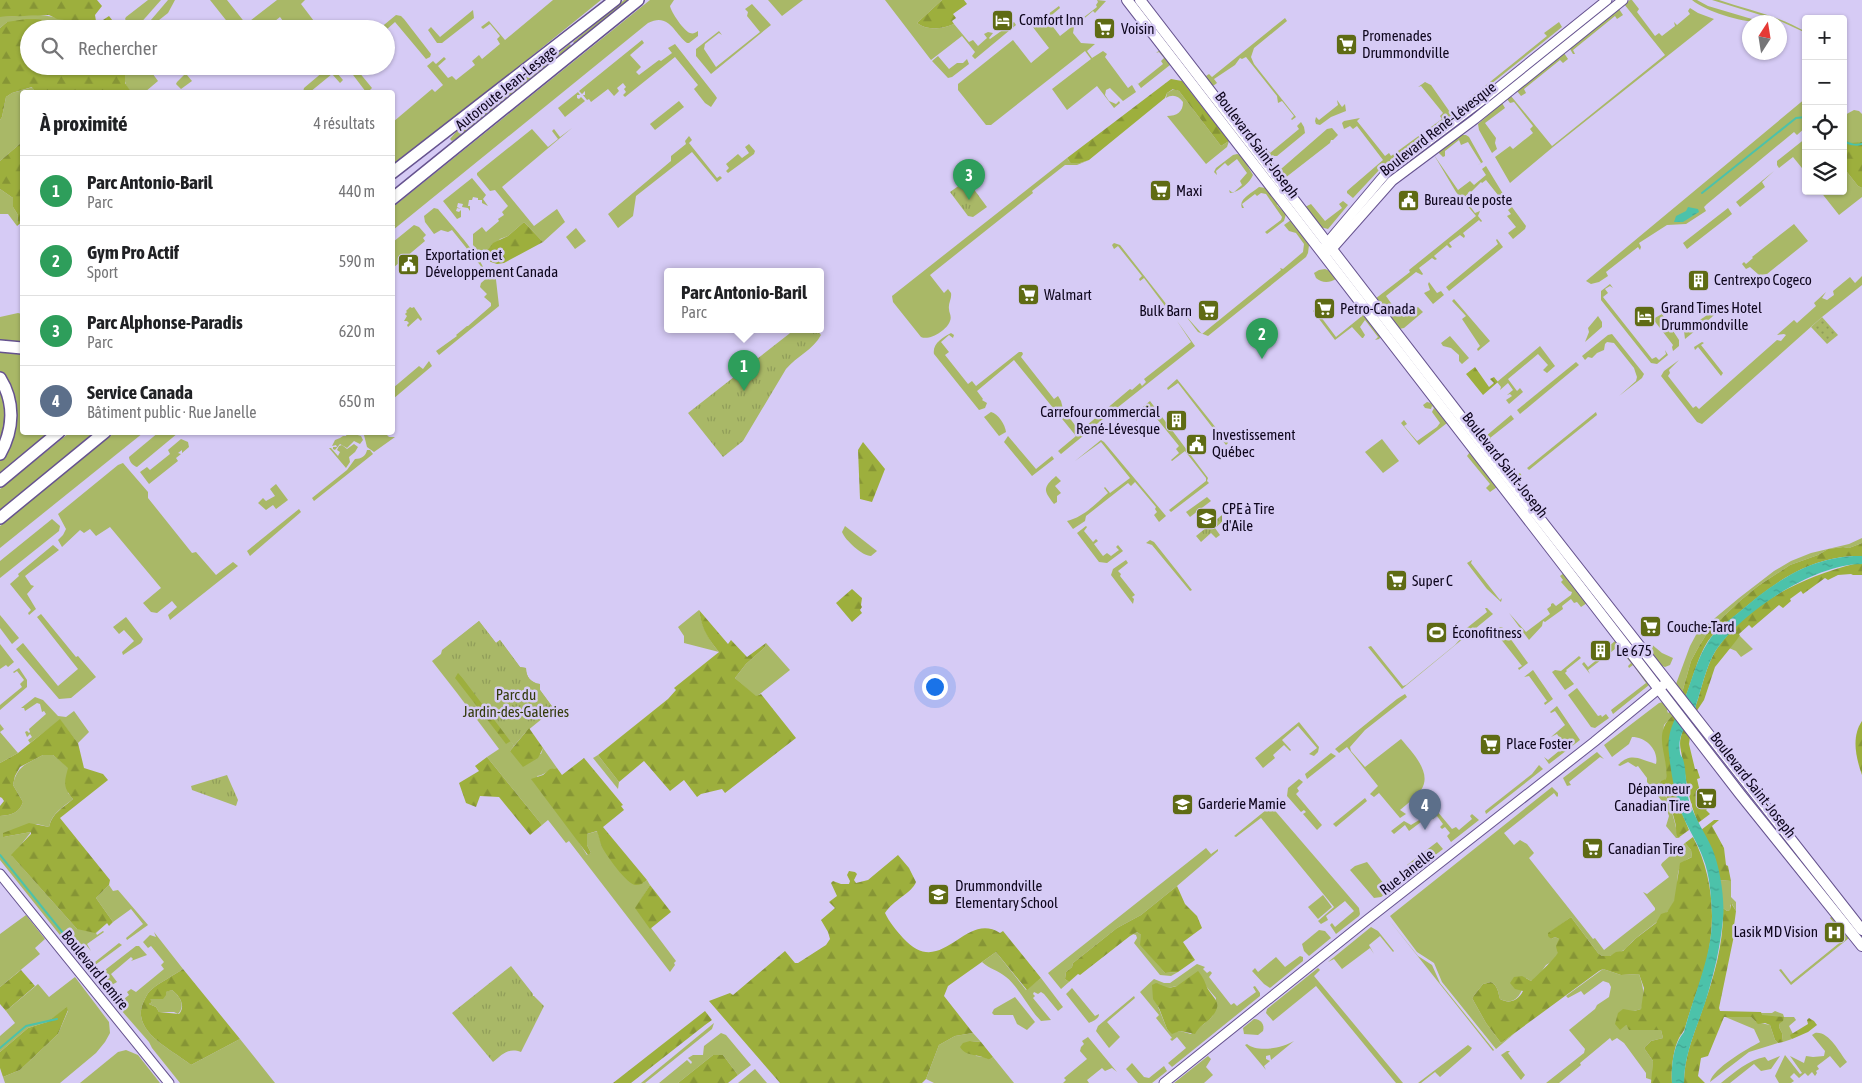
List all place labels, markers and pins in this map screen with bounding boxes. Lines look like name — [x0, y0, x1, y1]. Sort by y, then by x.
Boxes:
hotel icon: Comfort Inn — [991, 8, 1015, 32]
place label: Comfort Inn — [1019, 11, 1084, 28]
supermarket icon: Voisin — [1093, 17, 1117, 41]
place label: Voisin — [1121, 20, 1154, 37]
place label: Promenades Drummondville — [1362, 27, 1450, 61]
supermarket icon: Promenades Drummondville — [1334, 33, 1358, 57]
pin: 3 — [953, 159, 985, 200]
supermarket icon: Maxi — [1148, 179, 1172, 203]
place label: Maxi — [1176, 182, 1203, 199]
public building icon: Bureau de poste — [1396, 188, 1420, 212]
place label: Bureau de poste — [1424, 191, 1512, 208]
place label: Exportation et Développement Canada — [425, 246, 558, 280]
public building icon: Exportation et Développement Canada — [397, 252, 421, 276]
building icon: Centrexpo Cogeco — [1686, 268, 1710, 292]
place label: Centrexpo Cogeco — [1714, 271, 1812, 288]
supermarket icon: Walmart — [1016, 283, 1040, 307]
place label: Walmart — [1044, 286, 1092, 303]
supermarket icon: Petro-Canada — [1312, 297, 1336, 321]
supermarket icon: Bulk Barn — [1196, 299, 1220, 323]
place label: Grand Times Hotel Drummondville — [1661, 299, 1762, 333]
place label: Petro-Canada — [1340, 300, 1416, 317]
place label: Bulk Barn — [1139, 302, 1192, 319]
hotel icon: Grand Times Hotel Drummondville — [1633, 305, 1657, 329]
pin: 2 — [1246, 318, 1278, 359]
pin: 1 — [728, 350, 760, 391]
place label: Carrefour commercial René-Lévesque — [1040, 403, 1160, 437]
building icon: Carrefour commercial René-Lévesque — [1164, 409, 1188, 433]
place label: Investissement Québec — [1212, 426, 1296, 460]
public building icon: Investissement Québec — [1184, 432, 1208, 456]
place label: CPE à Tire d'Aile — [1222, 500, 1275, 534]
school or university icon: CPE à Tire d'Aile — [1194, 506, 1218, 530]
supermarket icon: Super C — [1384, 569, 1408, 593]
place label: Super C — [1412, 572, 1453, 589]
supermarket icon: Couche-Tard — [1639, 615, 1663, 639]
place label: Couche-Tard — [1667, 618, 1735, 635]
sports icon: Éconofitness — [1424, 621, 1448, 645]
place label: Éconofitness — [1452, 624, 1522, 641]
building icon: Le 675 — [1588, 639, 1612, 663]
place label: Le 675 — [1616, 642, 1652, 659]
supermarket icon: Place Foster — [1478, 732, 1502, 756]
place label: Place Foster — [1506, 735, 1573, 752]
place label: Dépanneur Canadian Tire — [1614, 780, 1691, 814]
supermarket icon: Dépanneur Canadian Tire — [1694, 786, 1718, 810]
pin: 4 — [1409, 789, 1441, 830]
school or university icon: Garderie Mamie — [1170, 792, 1194, 816]
place label: Garderie Mamie — [1198, 795, 1286, 812]
supermarket icon: Canadian Tire — [1580, 837, 1604, 861]
place label: Canadian Tire — [1608, 840, 1684, 857]
place label: Drummondville Elementary School — [955, 877, 1058, 911]
school or university icon: Drummondville Elementary School — [927, 883, 951, 907]
hospital icon: Lasik MD Vision — [1822, 920, 1846, 944]
place label: Lasik MD Vision — [1733, 923, 1818, 940]

